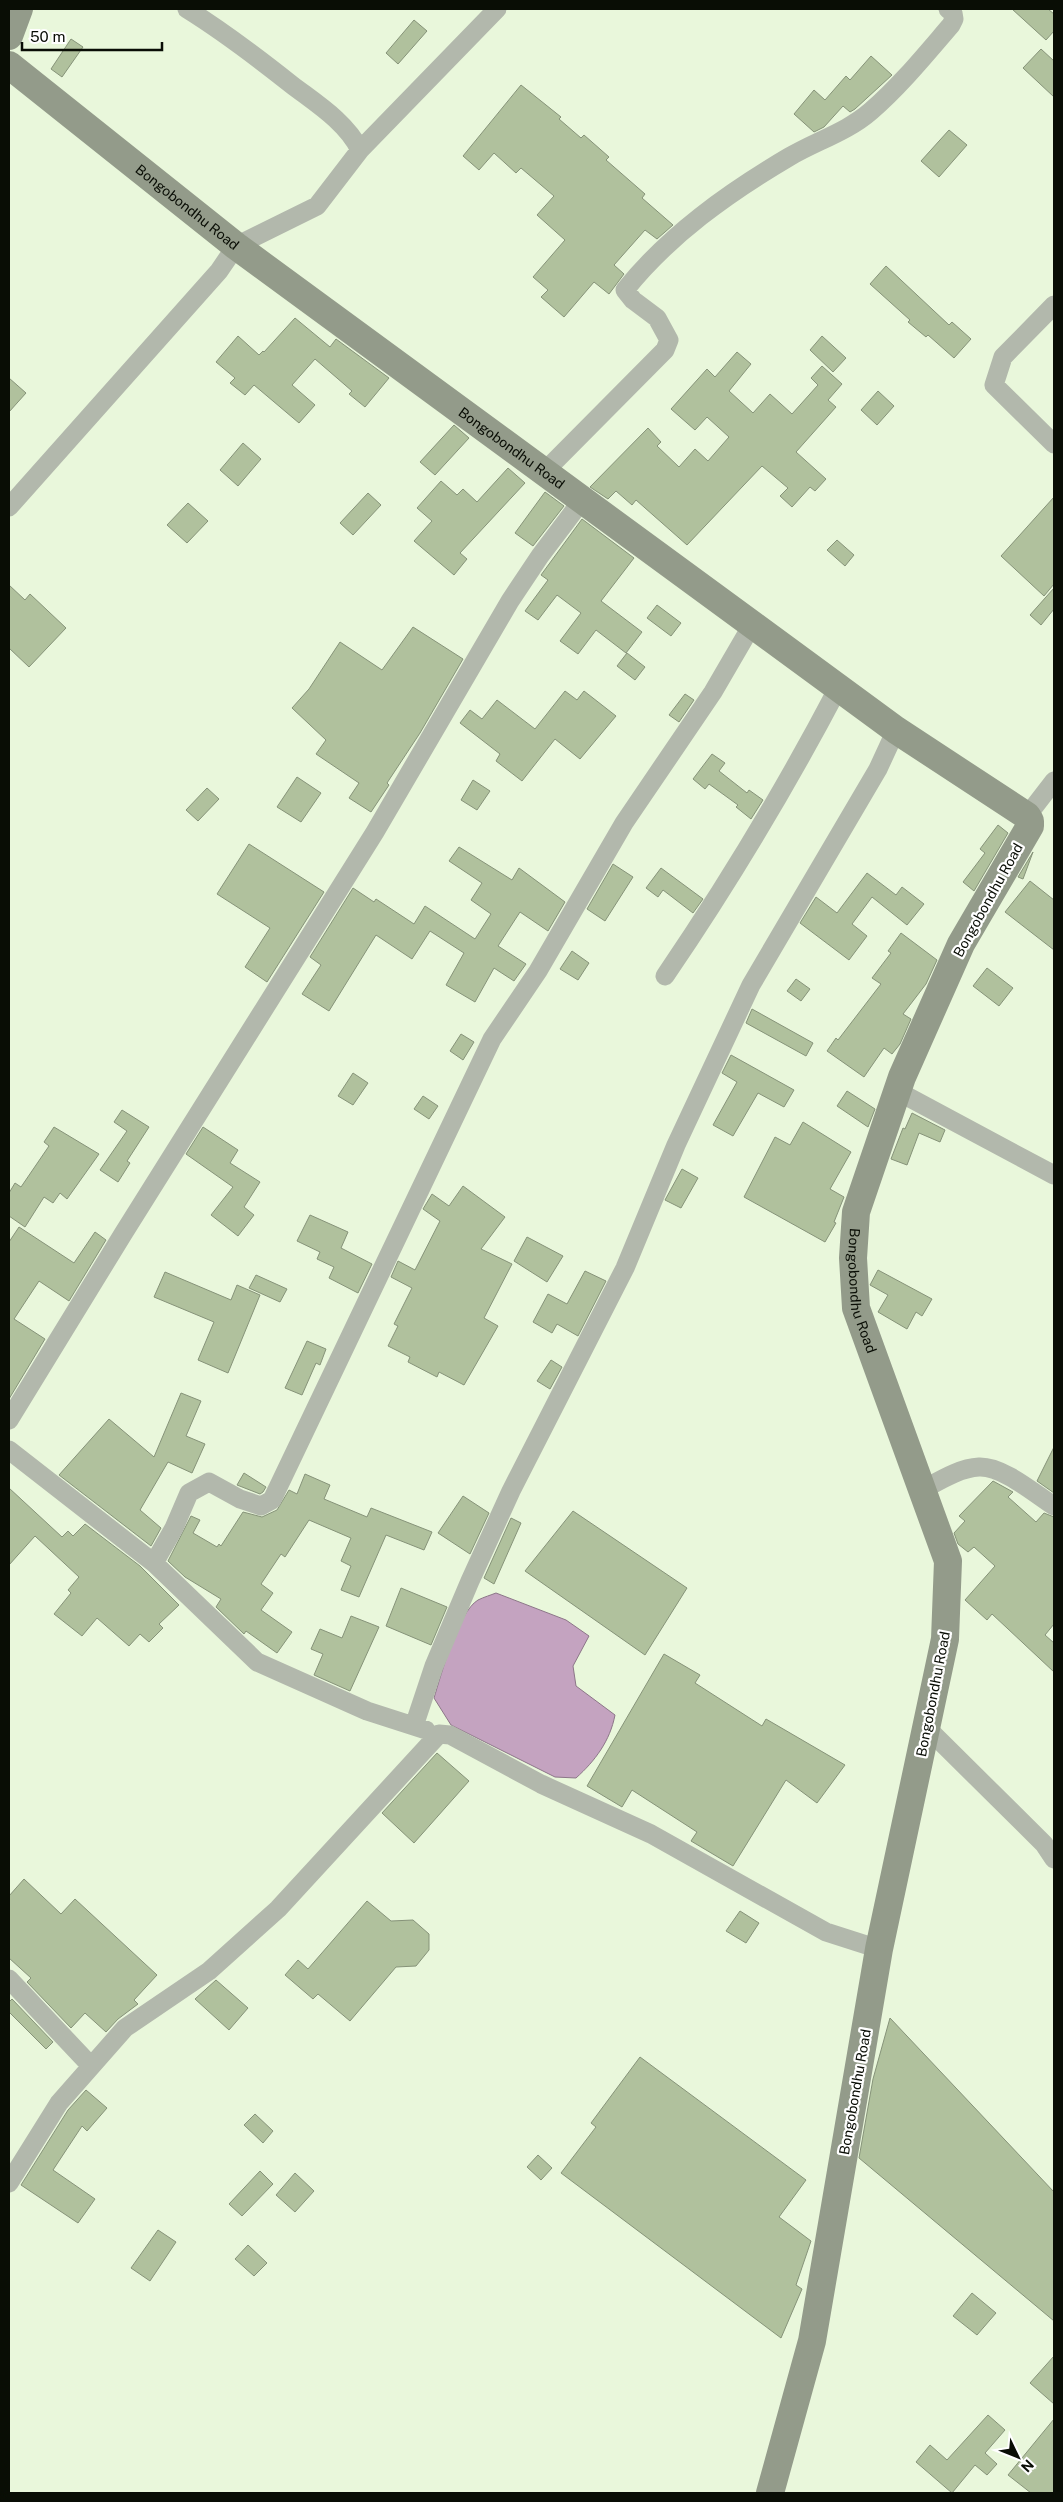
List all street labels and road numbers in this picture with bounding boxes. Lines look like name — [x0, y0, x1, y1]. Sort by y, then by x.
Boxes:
street label: Bongobondhu Road — [132, 161, 242, 253]
street label: Bongobondhu Road — [455, 404, 568, 492]
street label: Bongobondhu Road — [950, 840, 1026, 960]
street label: Bongobondhu Road — [845, 1228, 880, 1355]
street label: Bongobondhu Road — [913, 1630, 953, 1758]
street label: Bongobondhu Road — [836, 2028, 874, 2156]

